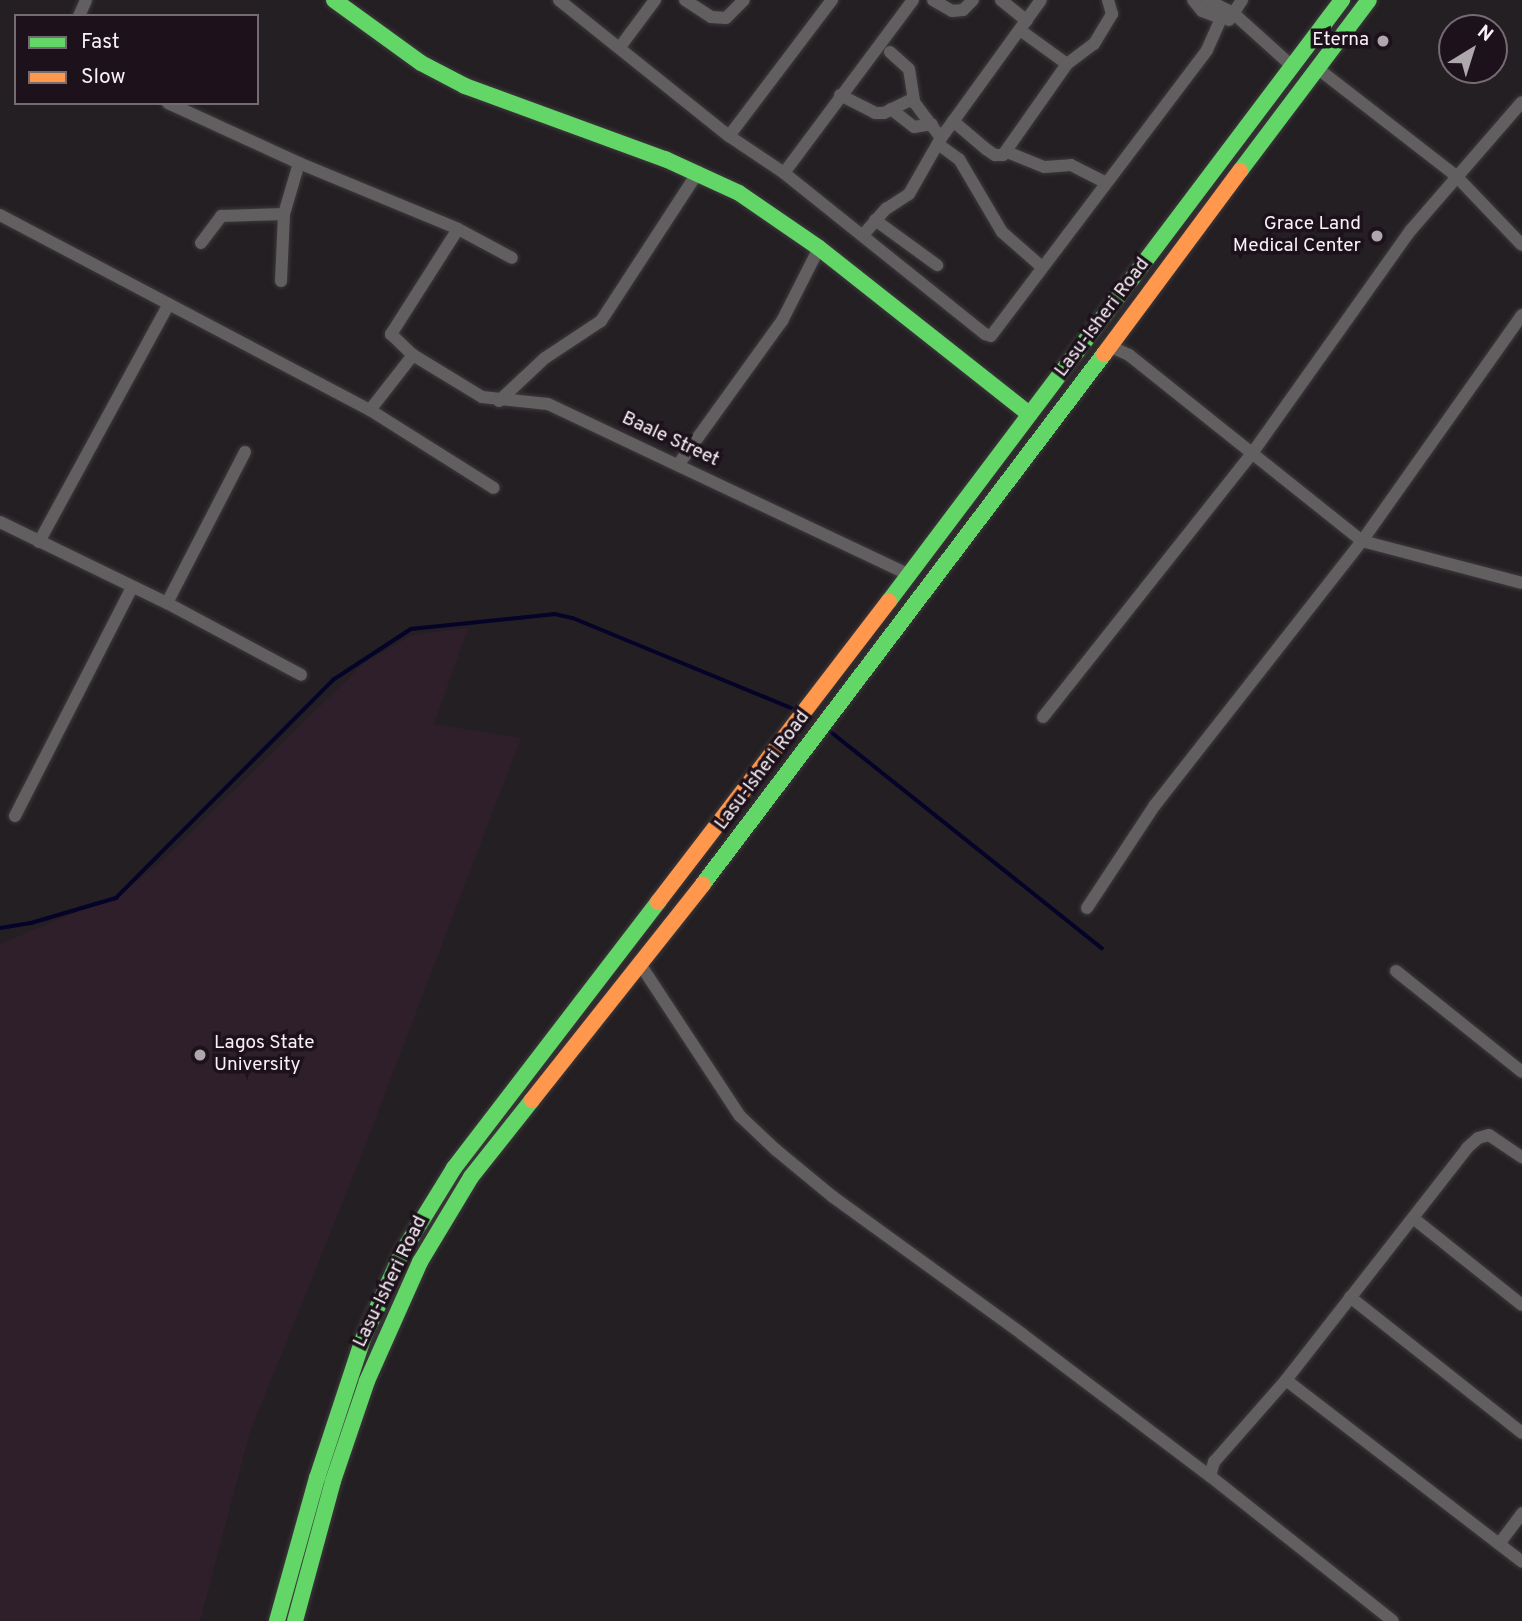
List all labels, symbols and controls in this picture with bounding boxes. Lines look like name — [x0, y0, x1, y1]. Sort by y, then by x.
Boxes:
legend — [14, 14, 259, 105]
north arrow — [1438, 14, 1508, 84]
text: N — [1472, 20, 1497, 48]
text: Fast — [81, 29, 120, 56]
place label: Eterna — [1312, 30, 1369, 52]
marker: Eterna — [1375, 33, 1391, 49]
text: Slow — [81, 64, 126, 91]
place label: Grace Land Medical Center — [1233, 214, 1361, 258]
marker: Grace Land Medical Center — [1367, 226, 1387, 246]
street label: Lasu-Isheri Road — [1051, 254, 1155, 382]
street label: Baale Street — [618, 408, 722, 472]
street label: Lasu-Isheri Road — [711, 707, 815, 835]
place label: Lagos State University — [214, 1033, 314, 1077]
marker: Lagos State University — [192, 1047, 208, 1063]
street label: Lasu-Isheri Road — [349, 1213, 433, 1351]

